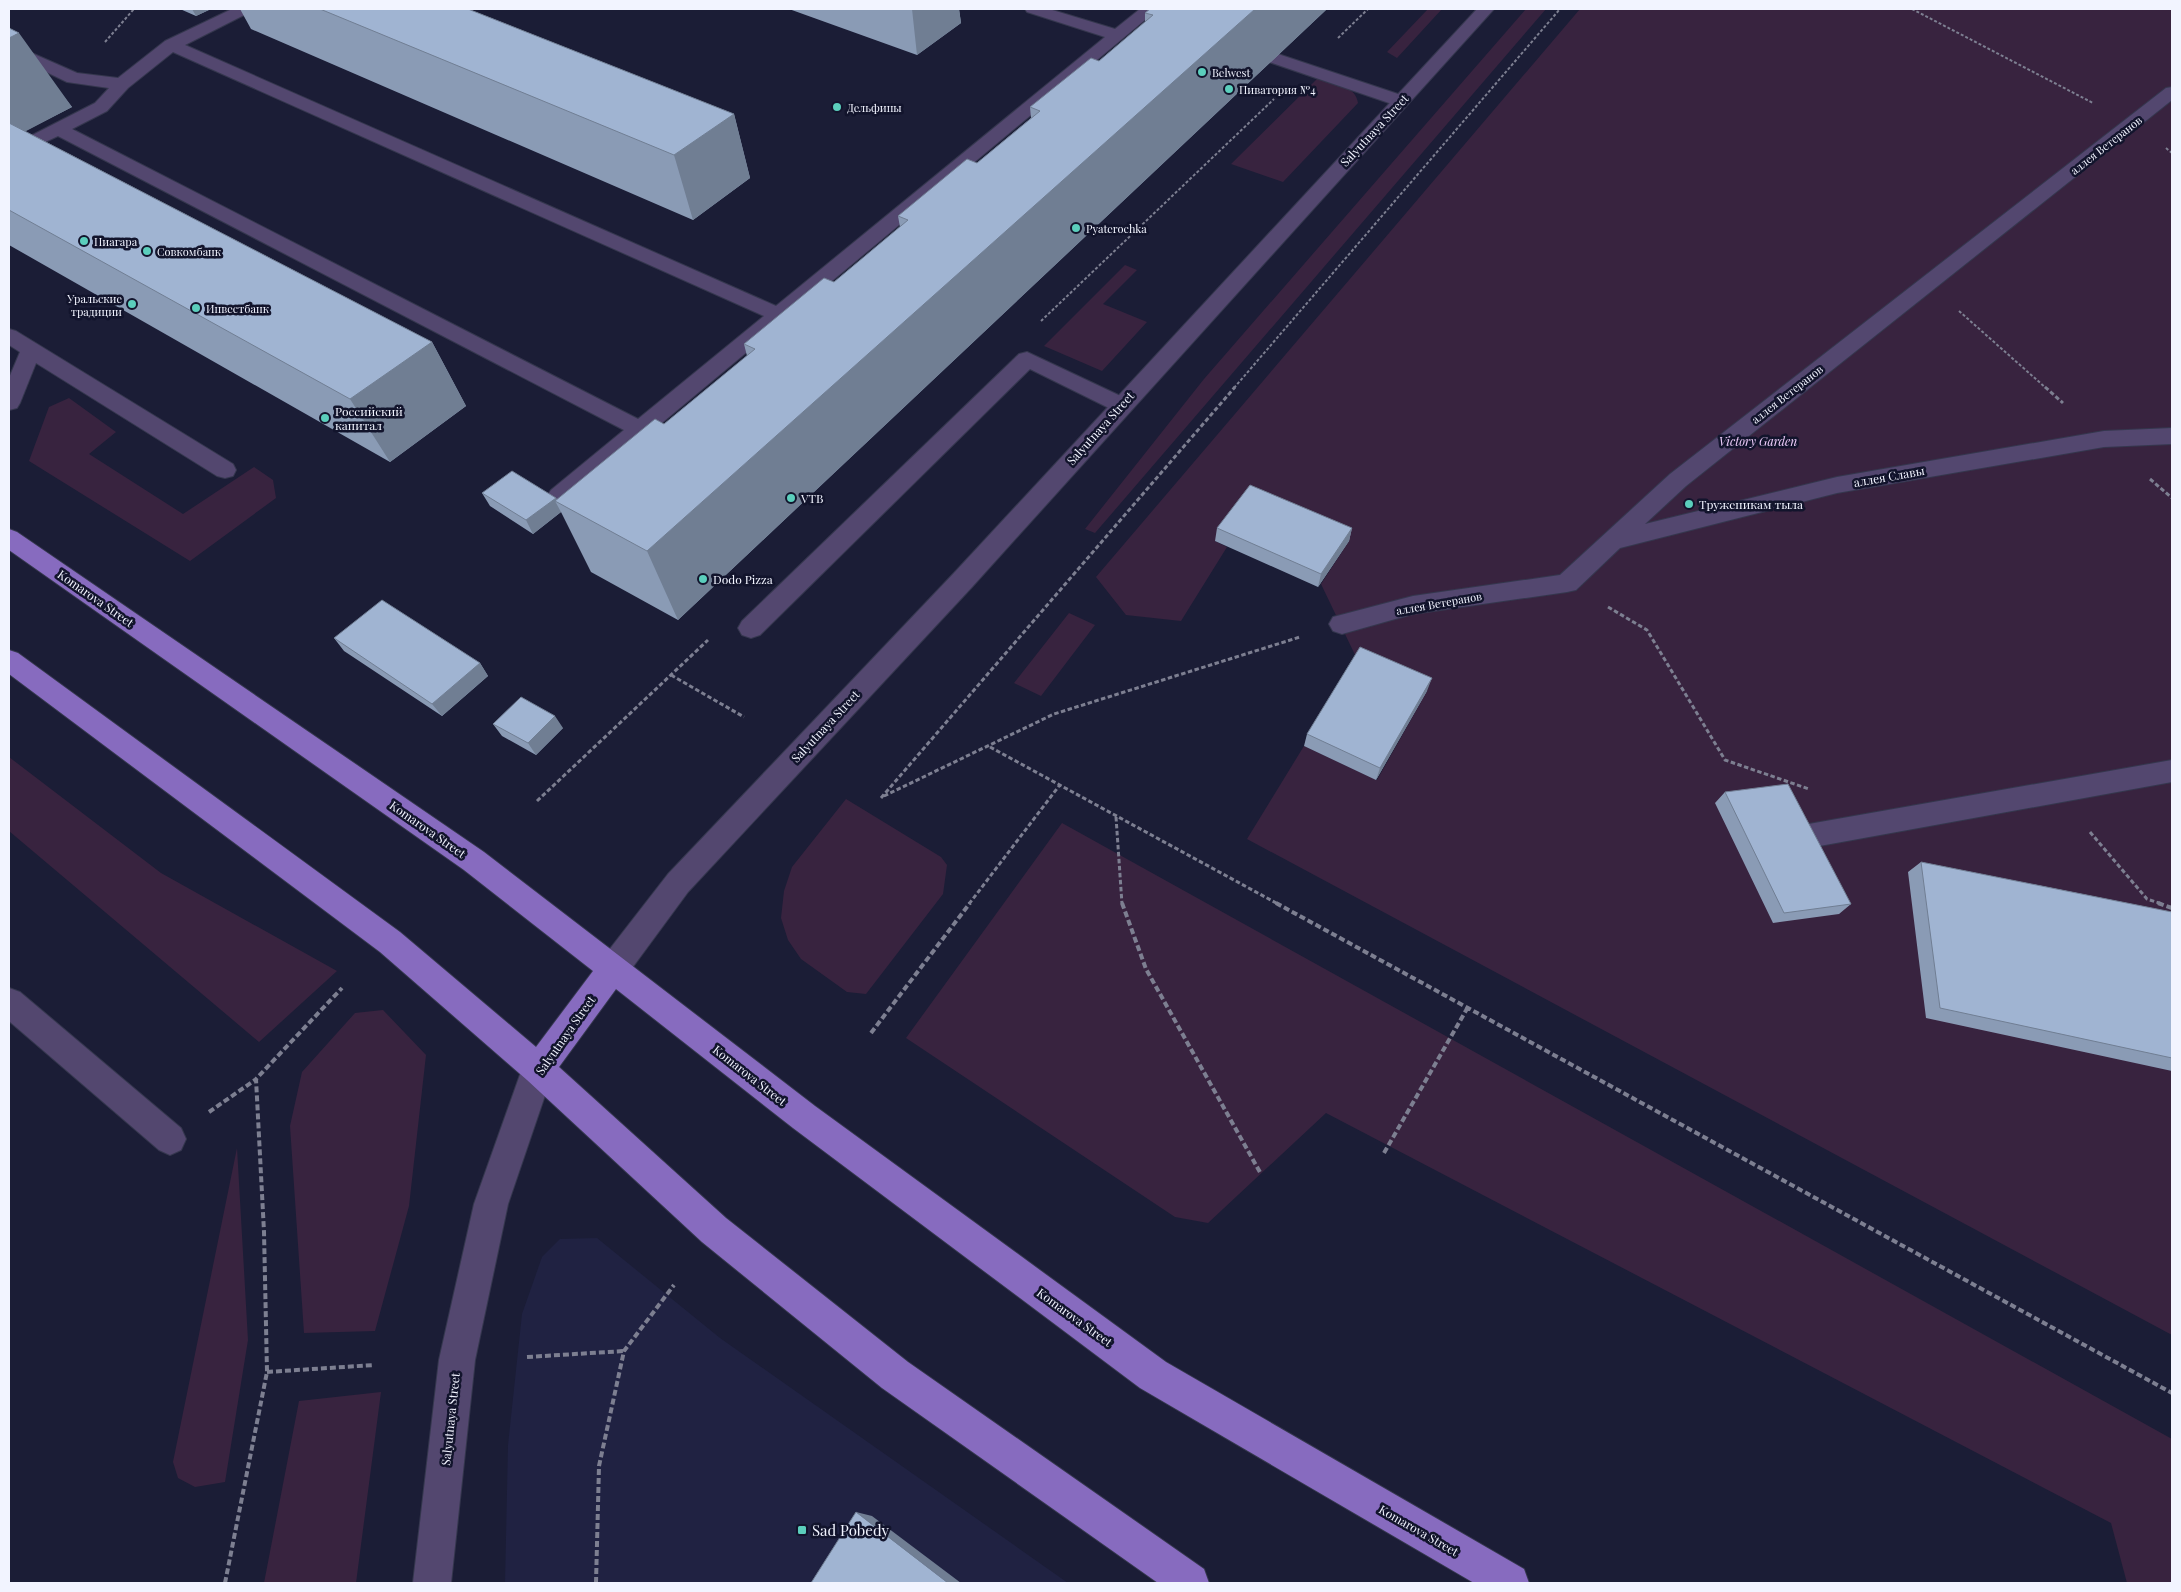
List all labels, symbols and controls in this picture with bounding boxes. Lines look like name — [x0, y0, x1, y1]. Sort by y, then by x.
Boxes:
place label: Belwest — [1212, 65, 1250, 80]
marker: Belwest — [1196, 66, 1208, 78]
place label: Пиватория №4 — [1239, 82, 1316, 97]
marker: Пиватория №4 — [1223, 83, 1235, 95]
street label: Salyutnaya Street — [1336, 90, 1412, 170]
place label: Дельфины — [847, 100, 902, 115]
marker: Дельфины — [831, 101, 843, 113]
street label: аллея Ветеранов — [2067, 112, 2145, 178]
place label: Pyaterochka — [1086, 221, 1147, 236]
marker: Pyaterochka — [1070, 222, 1082, 234]
place label: Ниагара — [94, 234, 138, 249]
marker: Ниагара — [78, 235, 90, 247]
place label: Совкомбанк — [157, 244, 222, 259]
marker: Совкомбанк — [141, 245, 153, 257]
place label: Уральские традиции — [66, 291, 122, 319]
marker: Уральские традиции — [126, 298, 138, 310]
place label: Инвестбанк — [206, 301, 270, 316]
marker: Инвестбанк — [190, 302, 202, 314]
street label: аллея Ветеранов — [1748, 361, 1826, 427]
street label: Salyutnaya Street — [1063, 387, 1138, 468]
place label: Российский капитал — [335, 403, 403, 433]
marker: Российский капитал — [319, 412, 331, 424]
park label: Victory Garden — [1719, 433, 1797, 449]
street label: аллея Славы — [1852, 462, 1926, 490]
place label: VTB — [800, 490, 824, 506]
marker: VTB — [785, 492, 797, 504]
place label: Труженикам тыла — [1699, 496, 1803, 512]
marker: Труженикам тыла — [1683, 498, 1695, 510]
street label: Komarova Street — [55, 566, 138, 631]
place label: Dodo Pizza — [713, 571, 773, 587]
marker: Dodo Pizza — [697, 573, 709, 585]
street label: аллея Ветеранов — [1395, 588, 1483, 618]
street label: Salyutnaya Street — [787, 686, 863, 766]
street label: Komarova Street — [387, 797, 470, 862]
street label: Salyutnaya Street — [532, 992, 599, 1078]
street label: Komarova Street — [710, 1041, 791, 1109]
street label: Komarova Street — [1034, 1284, 1117, 1350]
street label: Salyutnaya Street — [437, 1371, 463, 1466]
street label: Komarova Street — [1376, 1501, 1462, 1560]
place label: Sad Pobedy — [812, 1520, 890, 1540]
marker: Sad Pobedy — [796, 1524, 808, 1536]

